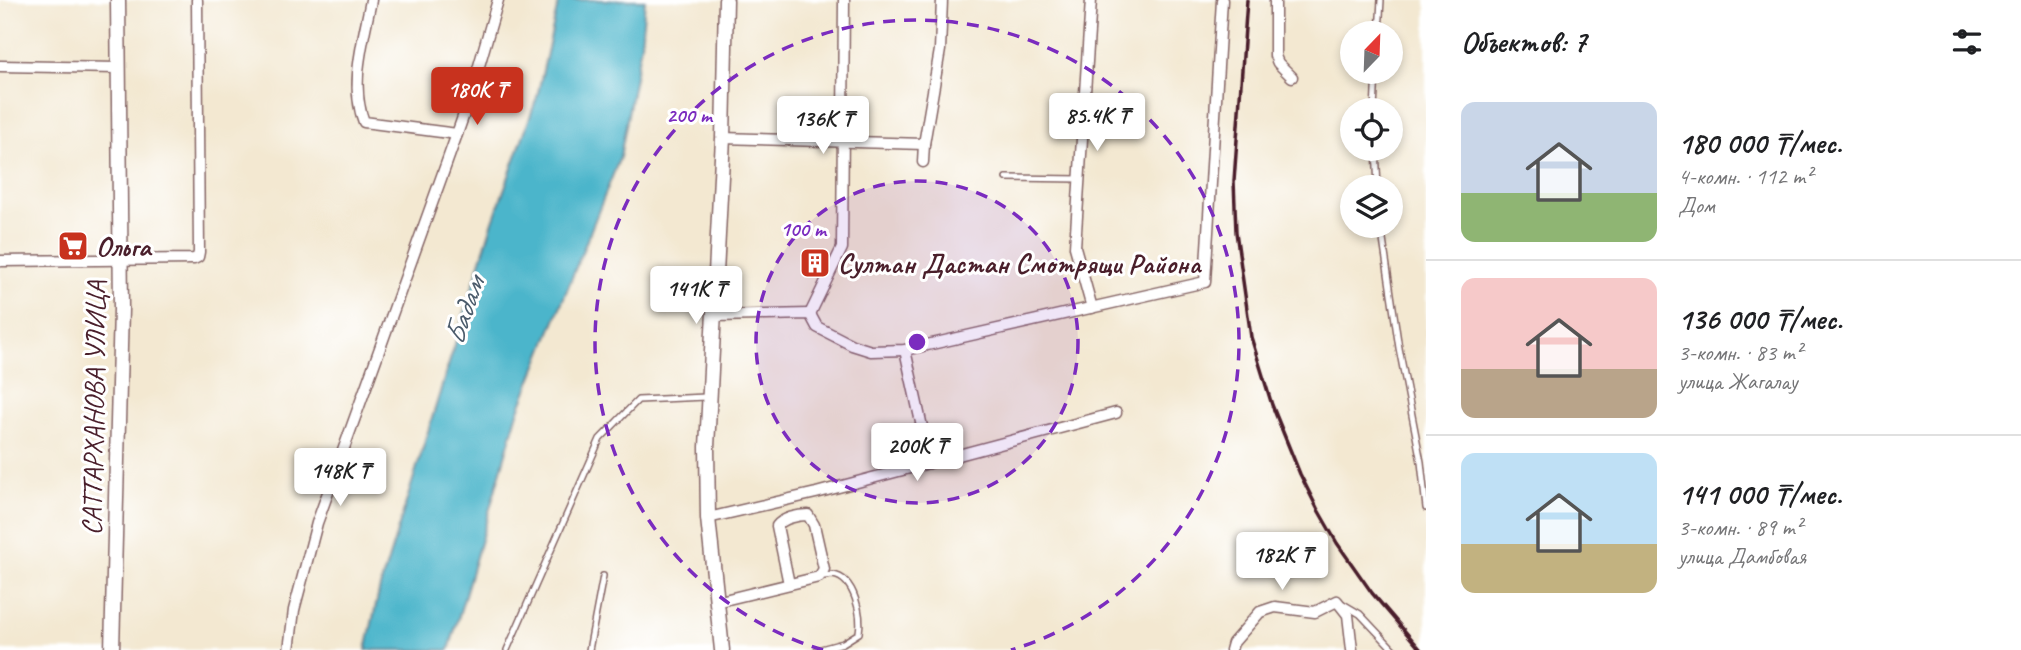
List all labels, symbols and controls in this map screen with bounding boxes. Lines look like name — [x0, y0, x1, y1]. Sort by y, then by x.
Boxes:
north arrow — [1340, 21, 1404, 84]
map controls — [1340, 21, 1403, 238]
text: Объектов: 7 — [1461, 23, 1586, 61]
icon: filters — [1948, 23, 1986, 61]
pin: 180K ₸ — [420, 68, 534, 127]
text: 180K ₸ — [447, 75, 507, 104]
pin: 85.4K ₸ — [1032, 94, 1162, 153]
pin: 136K ₸ — [766, 96, 880, 156]
button: locate — [1340, 98, 1403, 161]
text: 85.4K ₸ — [1065, 101, 1129, 130]
text: 200 m — [666, 102, 714, 128]
text: 136K ₸ — [793, 104, 853, 133]
text: 180 000 ₸/мес. — [1678, 124, 1842, 162]
icon: home — [1517, 130, 1601, 214]
text: 4-комн. · 112 m² — [1678, 162, 1812, 191]
button: layers — [1340, 175, 1403, 238]
text: Дом — [1678, 191, 1715, 220]
text: 100 m — [780, 216, 828, 242]
supermarket icon: Ольга — [56, 229, 90, 263]
place label: Ольга — [96, 229, 153, 264]
building icon: Султан Дастан Смотрящи Района — [798, 246, 832, 280]
place label: Султан Дастан Смотрящи Района — [838, 246, 1202, 281]
pin: 141K ₸ — [639, 266, 753, 326]
water label: Бадам — [435, 268, 495, 350]
text: 141K ₸ — [666, 274, 726, 303]
street label: САТТАРХАНОВА УЛИЦА — [74, 279, 113, 536]
text: 136 000 ₸/мес. — [1678, 300, 1842, 338]
icon: home — [1517, 306, 1601, 390]
centre of rings — [905, 330, 929, 354]
text: 3-комн. · 83 m² — [1678, 338, 1802, 367]
text: улица Жагалау — [1678, 367, 1797, 396]
pin: 200K ₸ — [860, 424, 974, 483]
text: 200K ₸ — [887, 431, 947, 460]
pin: 148K ₸ — [283, 448, 397, 508]
text: 148K ₸ — [310, 456, 370, 485]
text: 141 000 ₸/мес. — [1678, 475, 1842, 513]
icon: home — [1517, 481, 1601, 565]
text: 3-комн. · 89 m² — [1678, 513, 1802, 542]
pin: 182K ₸ — [1225, 532, 1339, 592]
text: 182K ₸ — [1252, 540, 1312, 569]
text: улица Дамбовая — [1678, 542, 1806, 571]

